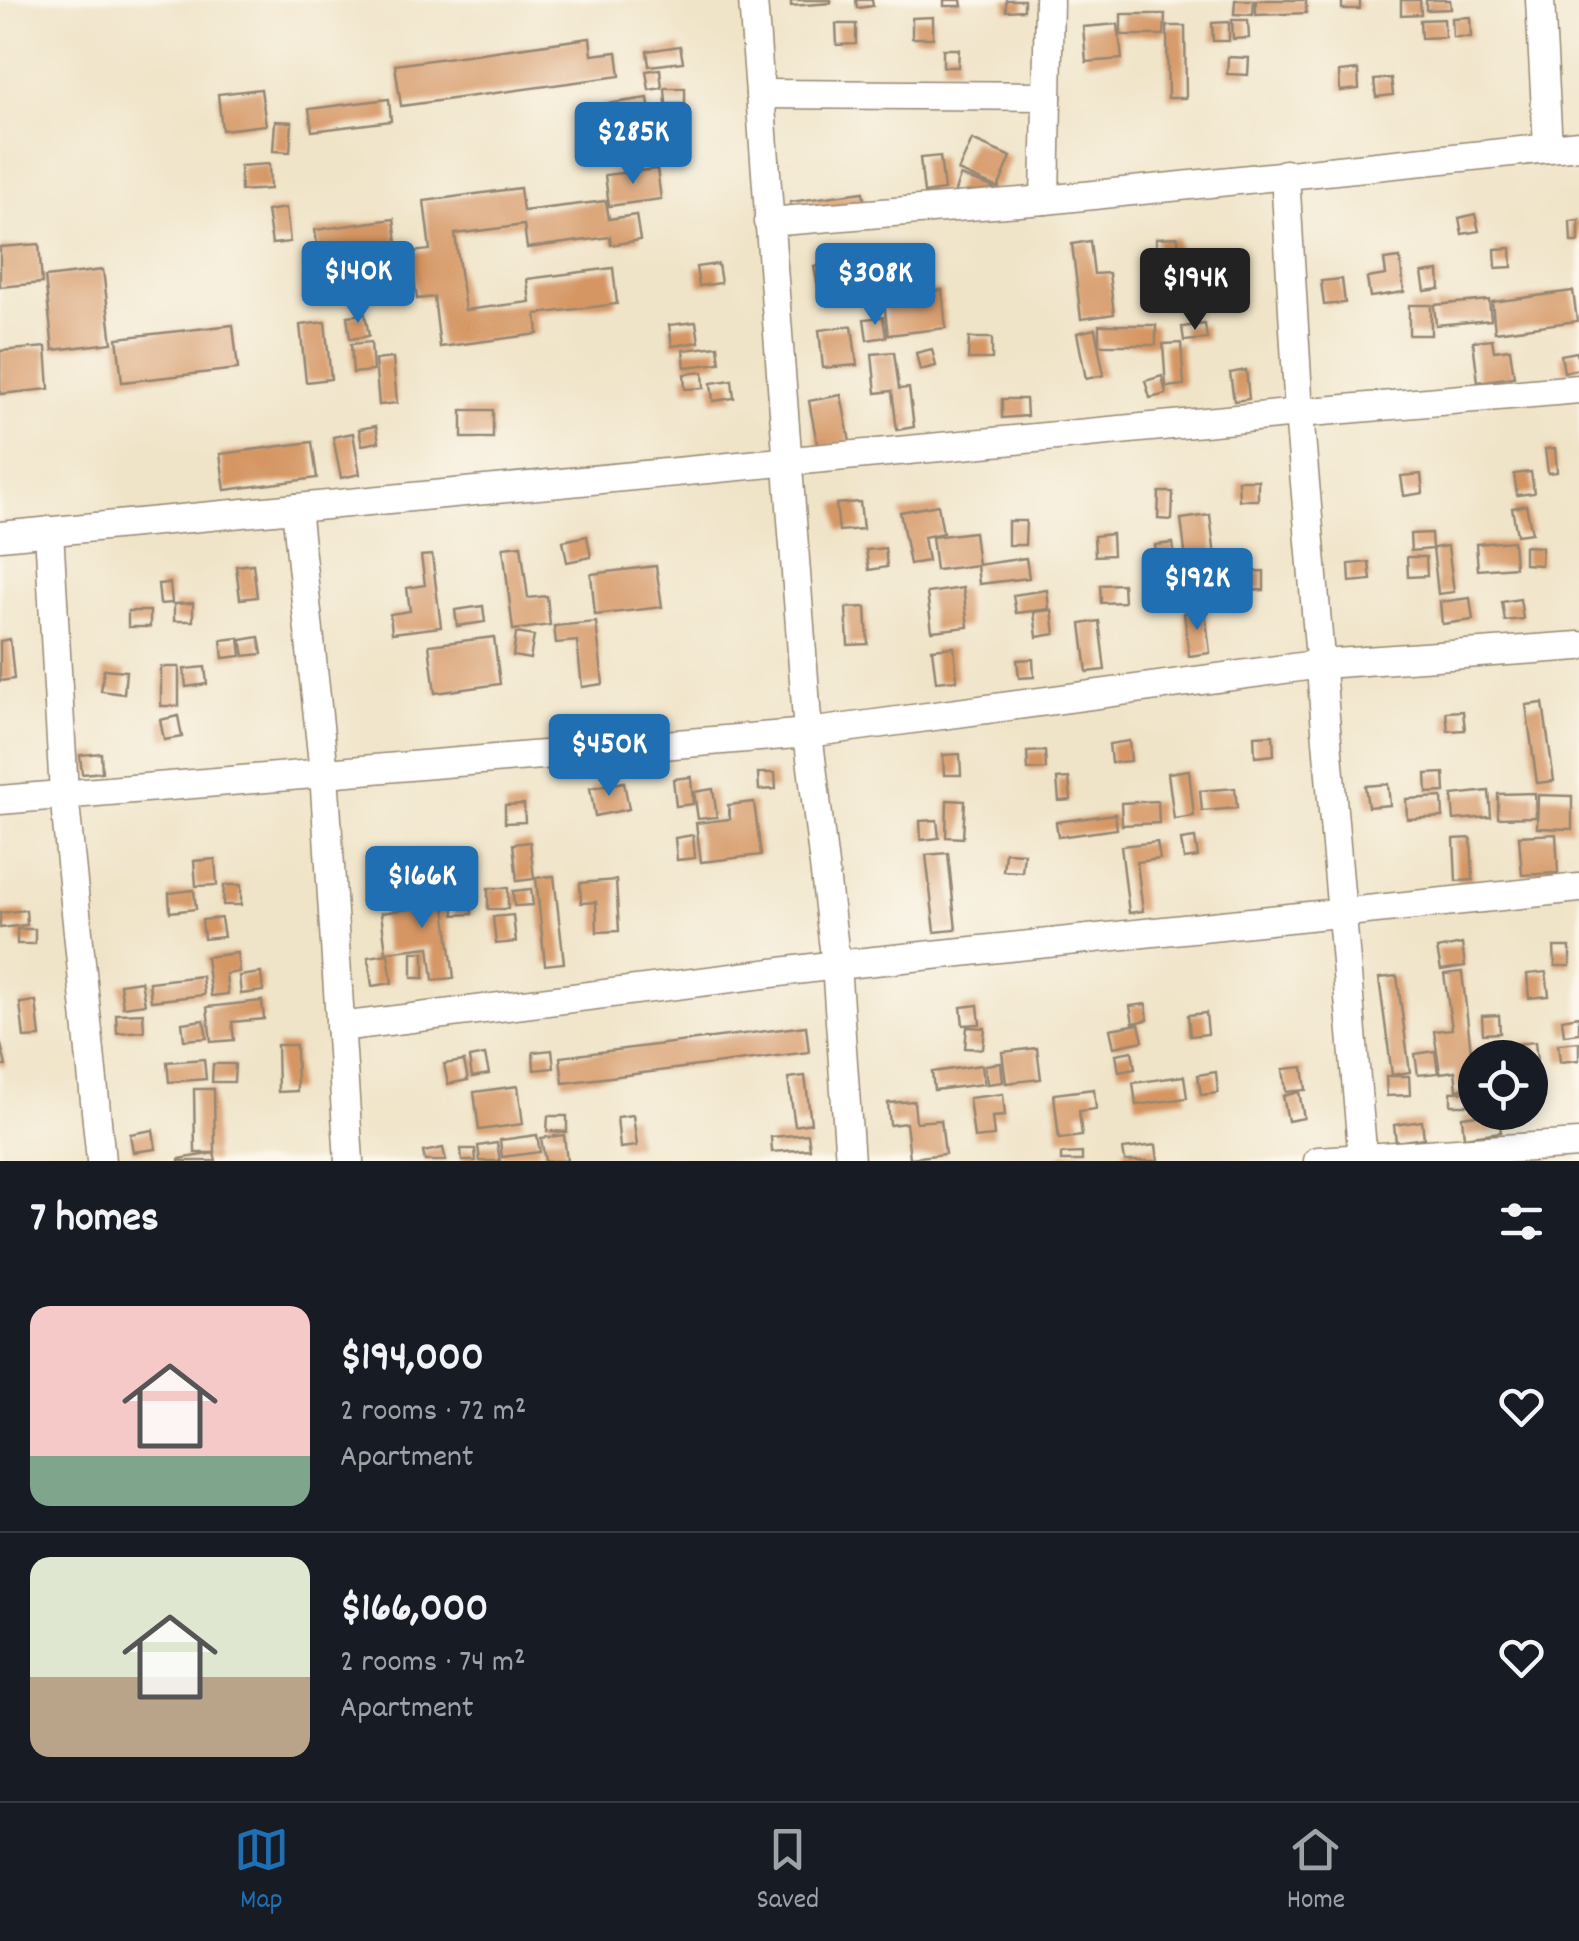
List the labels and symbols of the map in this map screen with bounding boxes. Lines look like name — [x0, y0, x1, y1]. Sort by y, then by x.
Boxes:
pin: $285K — [563, 102, 703, 187]
pin: $140K — [288, 241, 428, 326]
pin: $308K — [805, 243, 945, 328]
pin: $194K — [1125, 248, 1265, 333]
pin: $192K — [1127, 548, 1267, 633]
pin: $450K — [539, 714, 679, 799]
pin: $166K — [352, 846, 492, 931]

